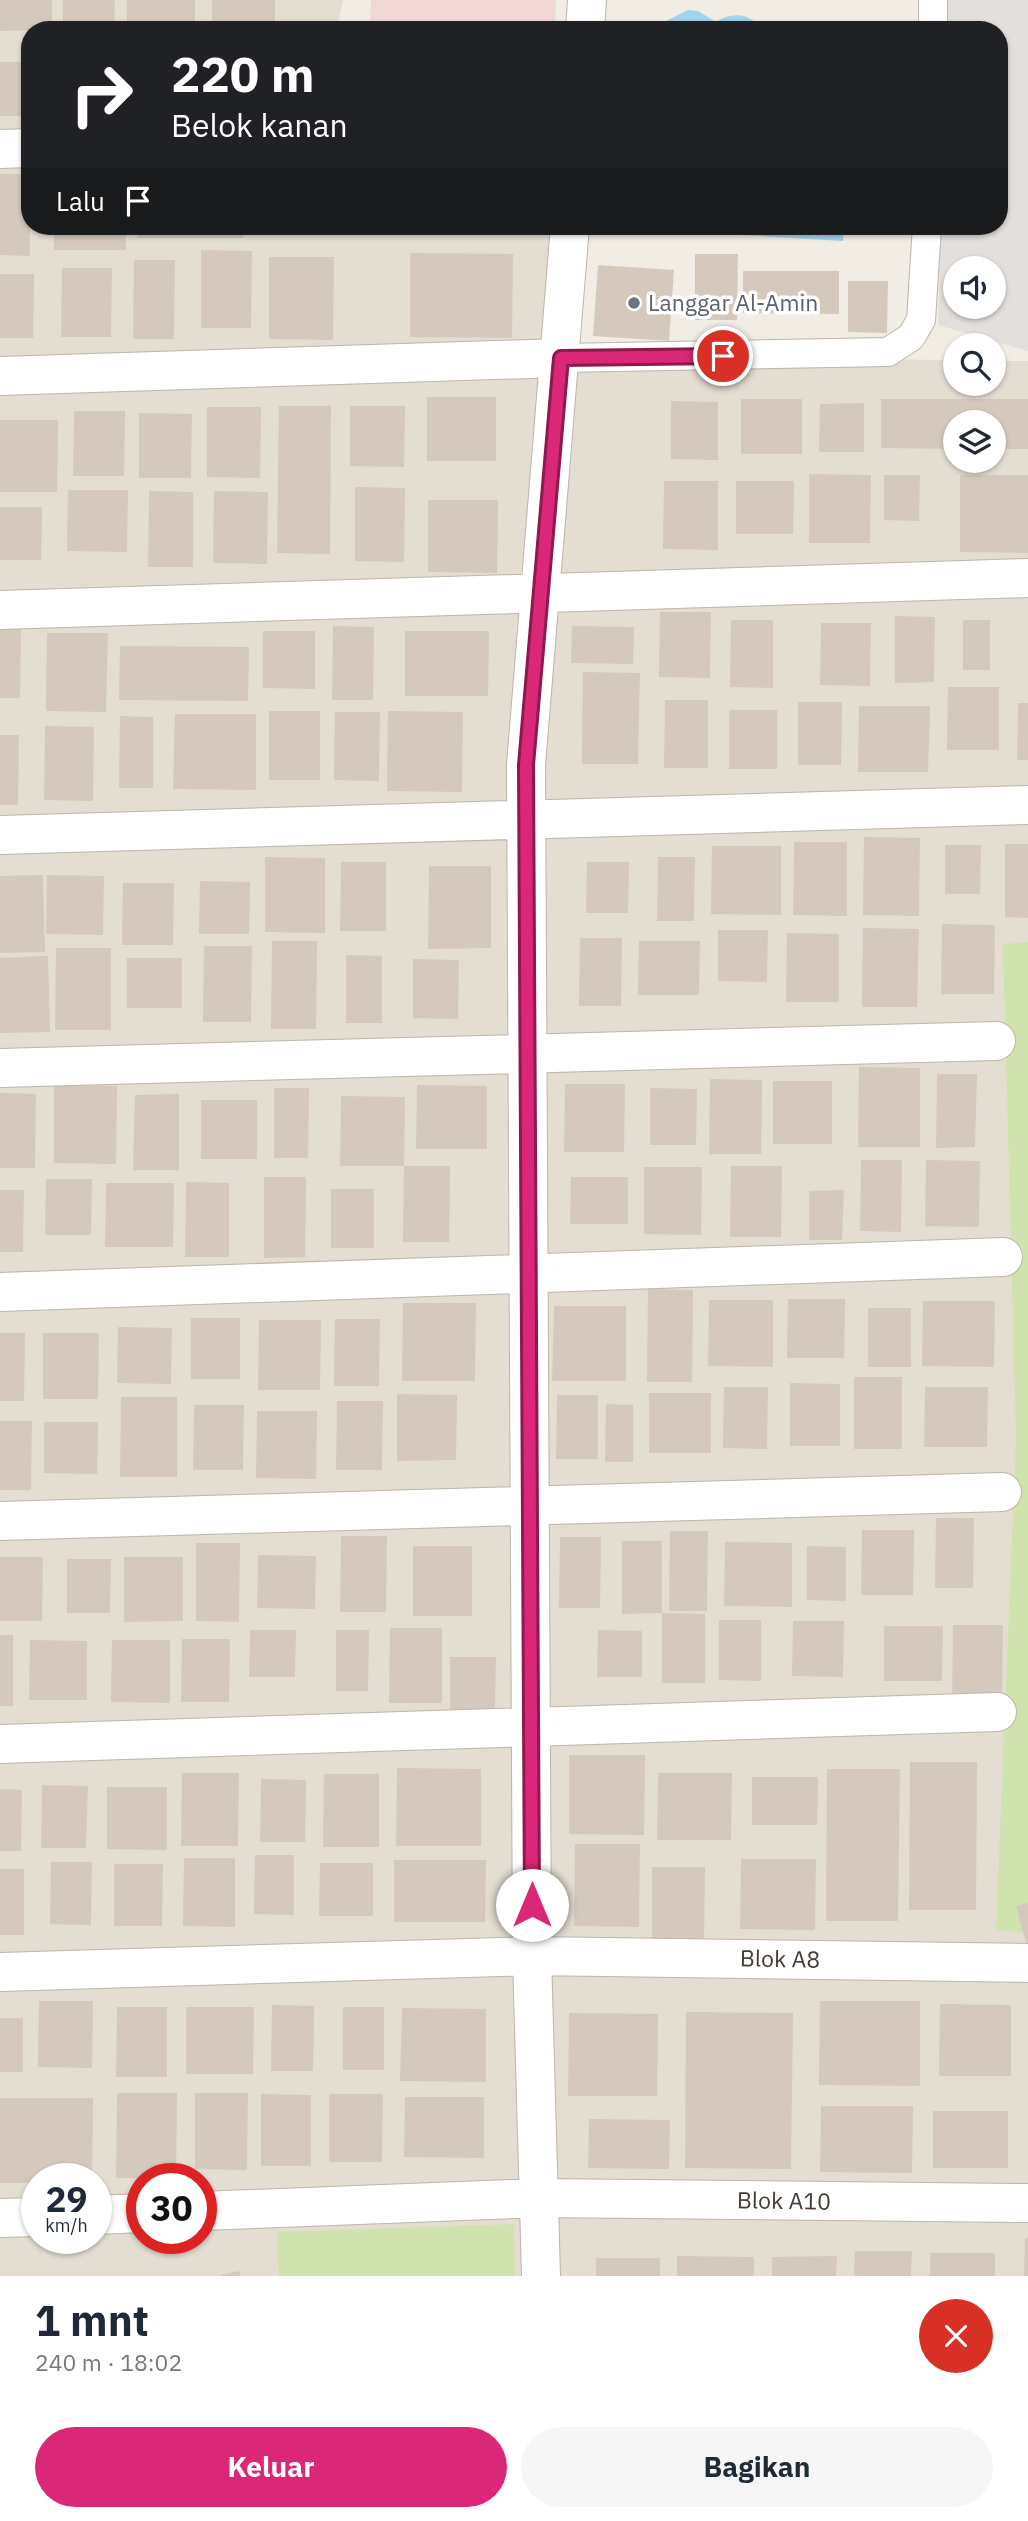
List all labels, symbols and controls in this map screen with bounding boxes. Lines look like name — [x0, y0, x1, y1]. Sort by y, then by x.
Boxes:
text: 220 m — [171, 42, 315, 105]
icon: right — [56, 49, 147, 140]
text: Belok kanan — [171, 104, 348, 146]
icon: arrive — [119, 182, 157, 220]
text: Lalu — [56, 184, 105, 218]
map controls — [943, 256, 1006, 473]
button: sound — [943, 256, 1006, 319]
place label: Langgar Al-Amin — [648, 287, 818, 317]
marker: Langgar Al-Amin — [626, 295, 642, 311]
pin — [693, 326, 753, 386]
button: search — [943, 333, 1006, 396]
icon: arrive — [704, 337, 742, 375]
button: layers — [943, 410, 1006, 473]
position arrow — [495, 1868, 569, 1942]
street label: Blok A8 — [740, 1942, 820, 1974]
speed limit sign: 30 — [126, 2163, 217, 2254]
text: 29 — [45, 2176, 88, 2222]
street label: Blok A10 — [737, 2184, 831, 2216]
text: km/h — [45, 2214, 88, 2237]
text: 1 mnt — [35, 2293, 149, 2348]
button: close — [919, 2299, 993, 2373]
text: 240 m · 18:02 — [35, 2347, 182, 2377]
button: Keluar — [35, 2427, 507, 2507]
button: Bagikan — [521, 2427, 993, 2507]

